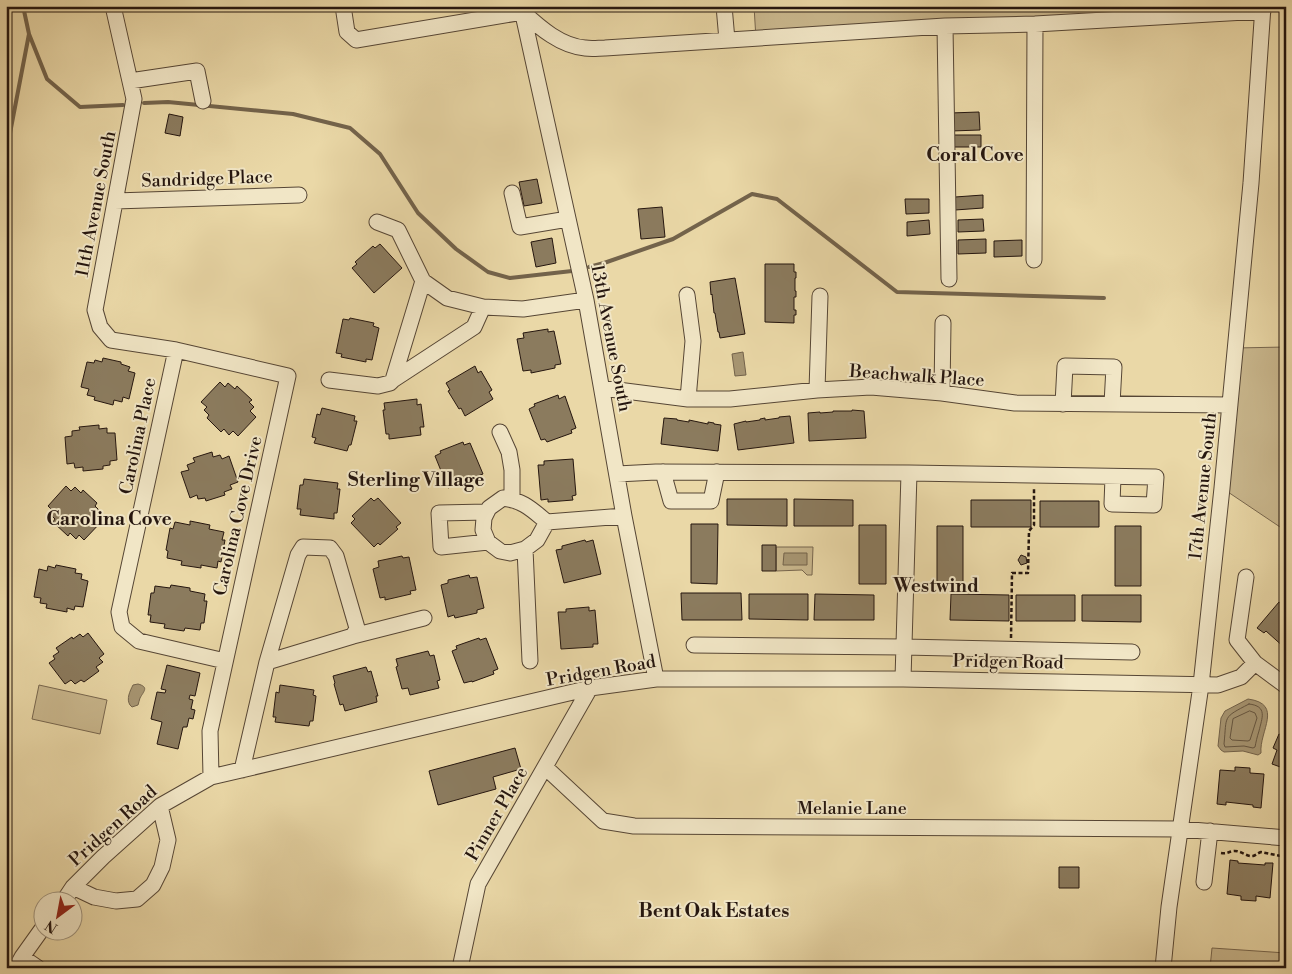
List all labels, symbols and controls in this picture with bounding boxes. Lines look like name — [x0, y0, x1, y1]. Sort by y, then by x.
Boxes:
street label: 11th Avenue South — [71, 129, 121, 279]
district label: Coral Cove — [926, 143, 1024, 167]
street label: Sandridge Place — [141, 165, 273, 193]
street label: 13th Avenue South — [585, 262, 637, 414]
street label: Beachwalk Place — [848, 360, 985, 392]
street label: Carolina Place — [114, 375, 162, 497]
street label: 17th Avenue South — [1184, 411, 1222, 561]
street label: Carolina Cove Drive — [208, 434, 268, 598]
district label: Sterling Village — [348, 468, 484, 492]
district label: Carolina Cove — [46, 507, 172, 531]
district label: Westwind — [892, 574, 979, 598]
street label: Pridgen Road — [544, 650, 658, 692]
street label: Pridgen Road — [952, 650, 1064, 674]
street label: Pinner Place — [461, 763, 533, 865]
street label: Pridgen Road — [64, 780, 163, 872]
street label: Melanie Lane — [797, 797, 907, 820]
north arrow — [32, 892, 82, 942]
district label: Bent Oak Estates — [639, 899, 789, 923]
text: N — [42, 916, 61, 937]

